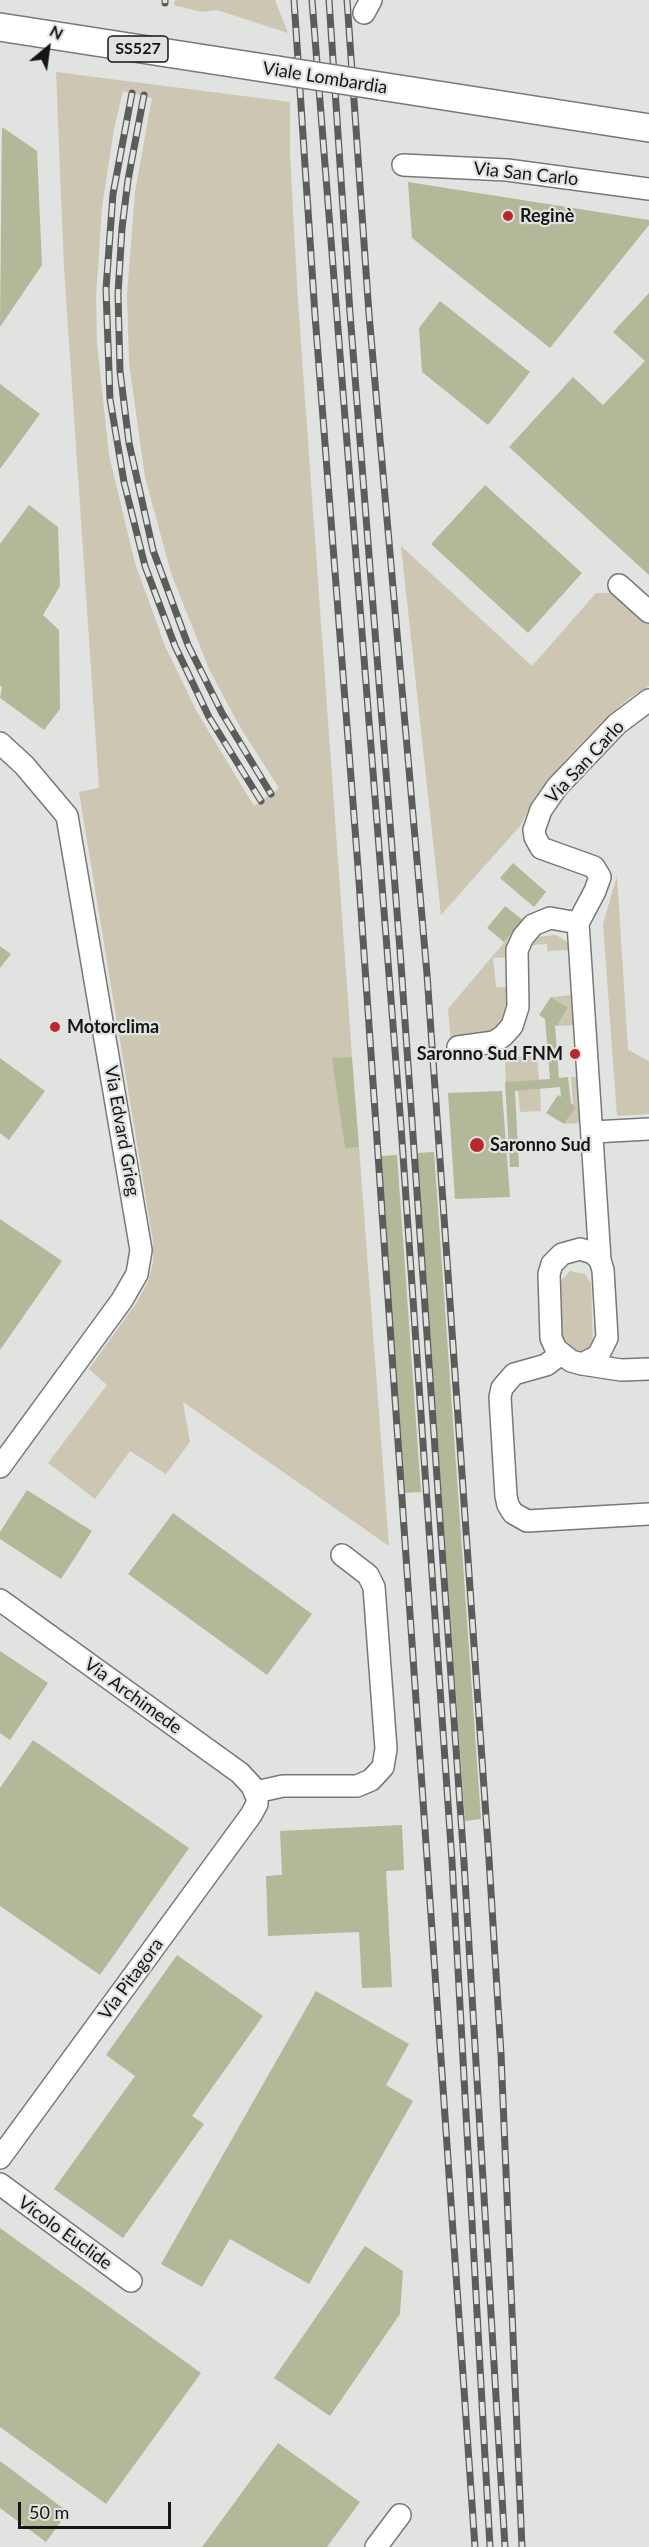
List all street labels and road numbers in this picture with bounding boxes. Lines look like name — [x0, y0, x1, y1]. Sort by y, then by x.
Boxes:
road number: SS527 — [108, 36, 168, 62]
street label: Viale Lombardia — [261, 57, 389, 99]
street label: Via San Carlo — [473, 158, 579, 190]
street label: Via San Carlo — [541, 716, 629, 808]
street label: Via Edvard Grieg — [100, 1064, 144, 1198]
street label: Via Archimede — [80, 1653, 186, 1739]
street label: Via Pitagora — [94, 1934, 168, 2024]
street label: Vicolo Euclide — [14, 2192, 116, 2274]

